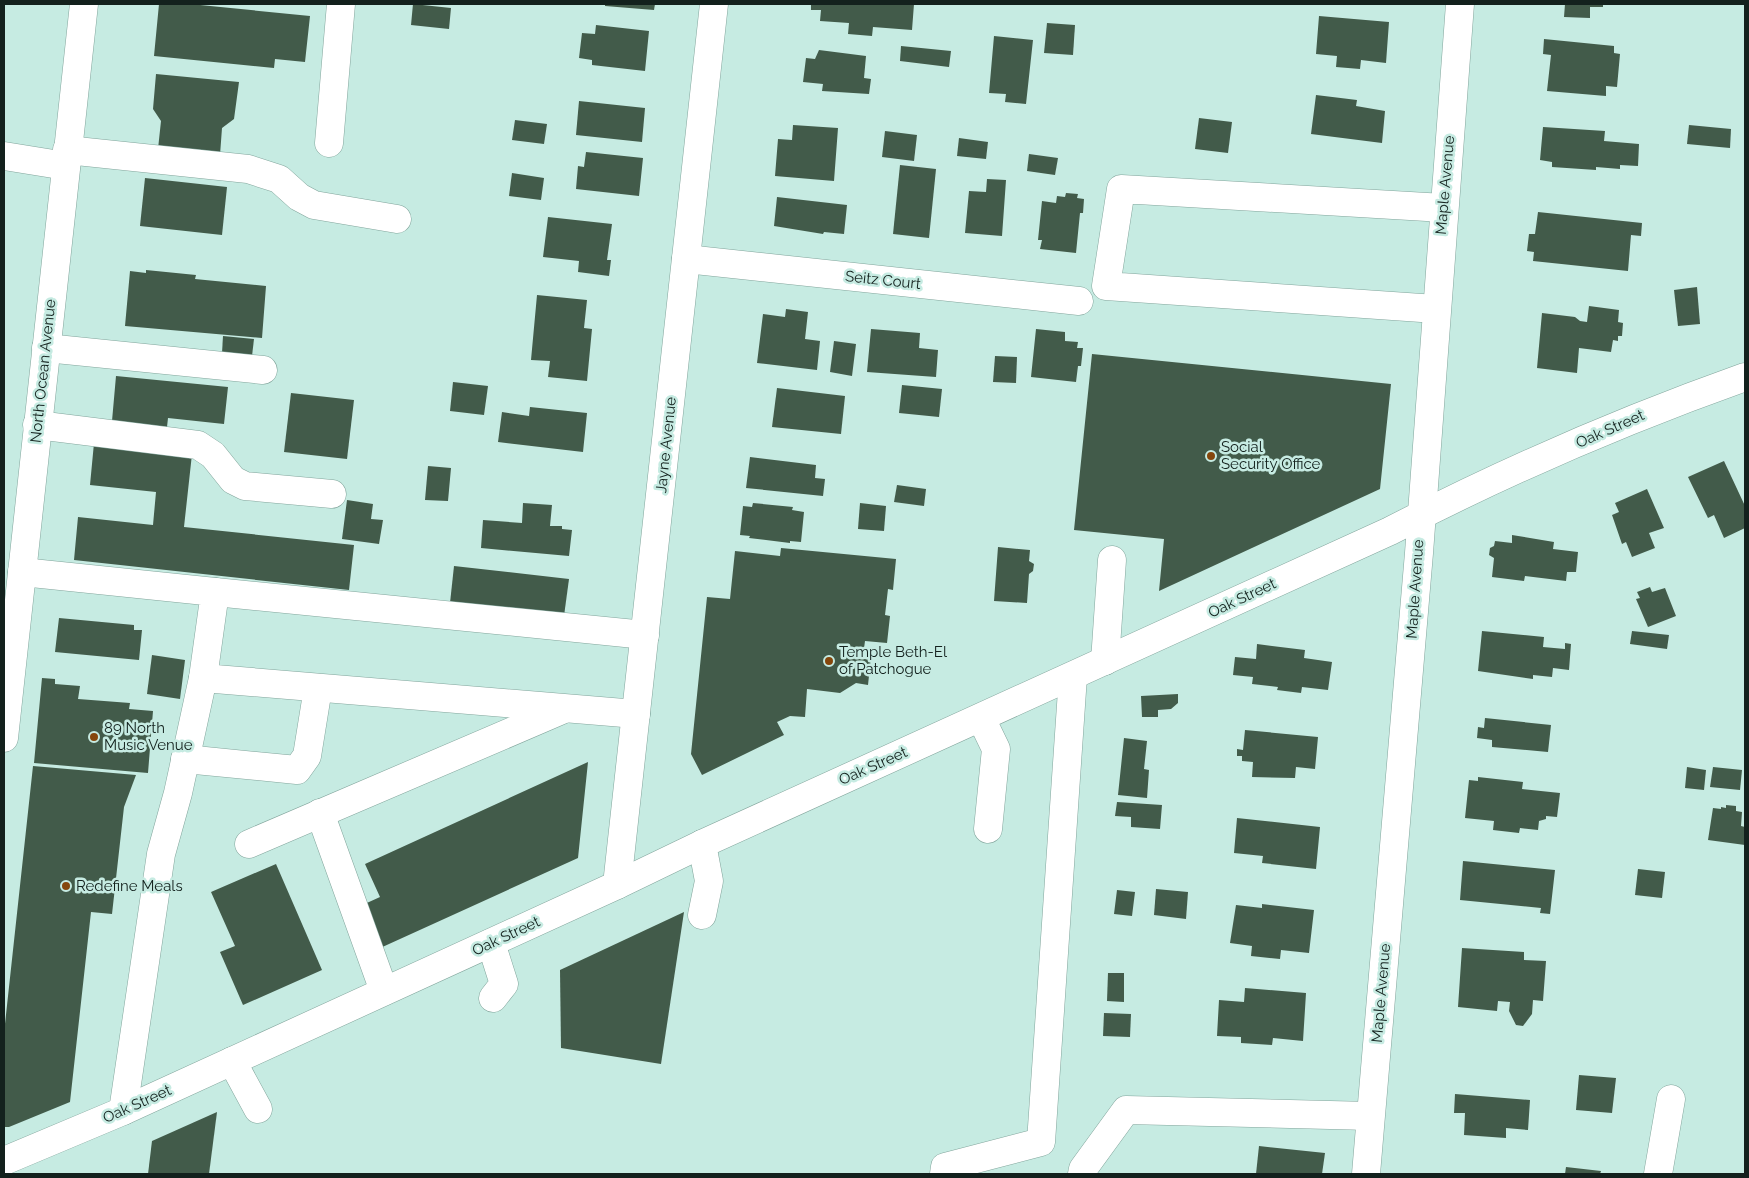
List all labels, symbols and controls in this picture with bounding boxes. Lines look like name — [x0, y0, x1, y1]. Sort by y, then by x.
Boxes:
street label: Maple Avenue — [1432, 135, 1458, 235]
street label: Seitz Court — [844, 267, 922, 293]
street label: North Ocean Avenue — [27, 298, 60, 444]
street label: Jayne Avenue — [652, 396, 680, 494]
street label: Oak Street — [1573, 406, 1647, 452]
place label: Social Security Office — [1221, 438, 1321, 473]
marker: Social Security Office — [1205, 450, 1217, 462]
street label: Maple Avenue — [1403, 539, 1427, 639]
street label: Oak Street — [1205, 574, 1279, 622]
place label: Temple Beth-El of Patchogue — [839, 643, 948, 678]
marker: Temple Beth-El of Patchogue — [823, 655, 835, 667]
place label: 89 North Music Venue — [104, 719, 193, 754]
marker: 89 North Music Venue — [88, 731, 100, 743]
street label: Oak Street — [836, 743, 910, 789]
place label: Redefine Meals — [76, 877, 183, 895]
marker: Redefine Meals — [60, 880, 72, 892]
street label: Oak Street — [469, 912, 543, 960]
street label: Maple Avenue — [1368, 943, 1394, 1043]
street label: Oak Street — [100, 1081, 174, 1127]

